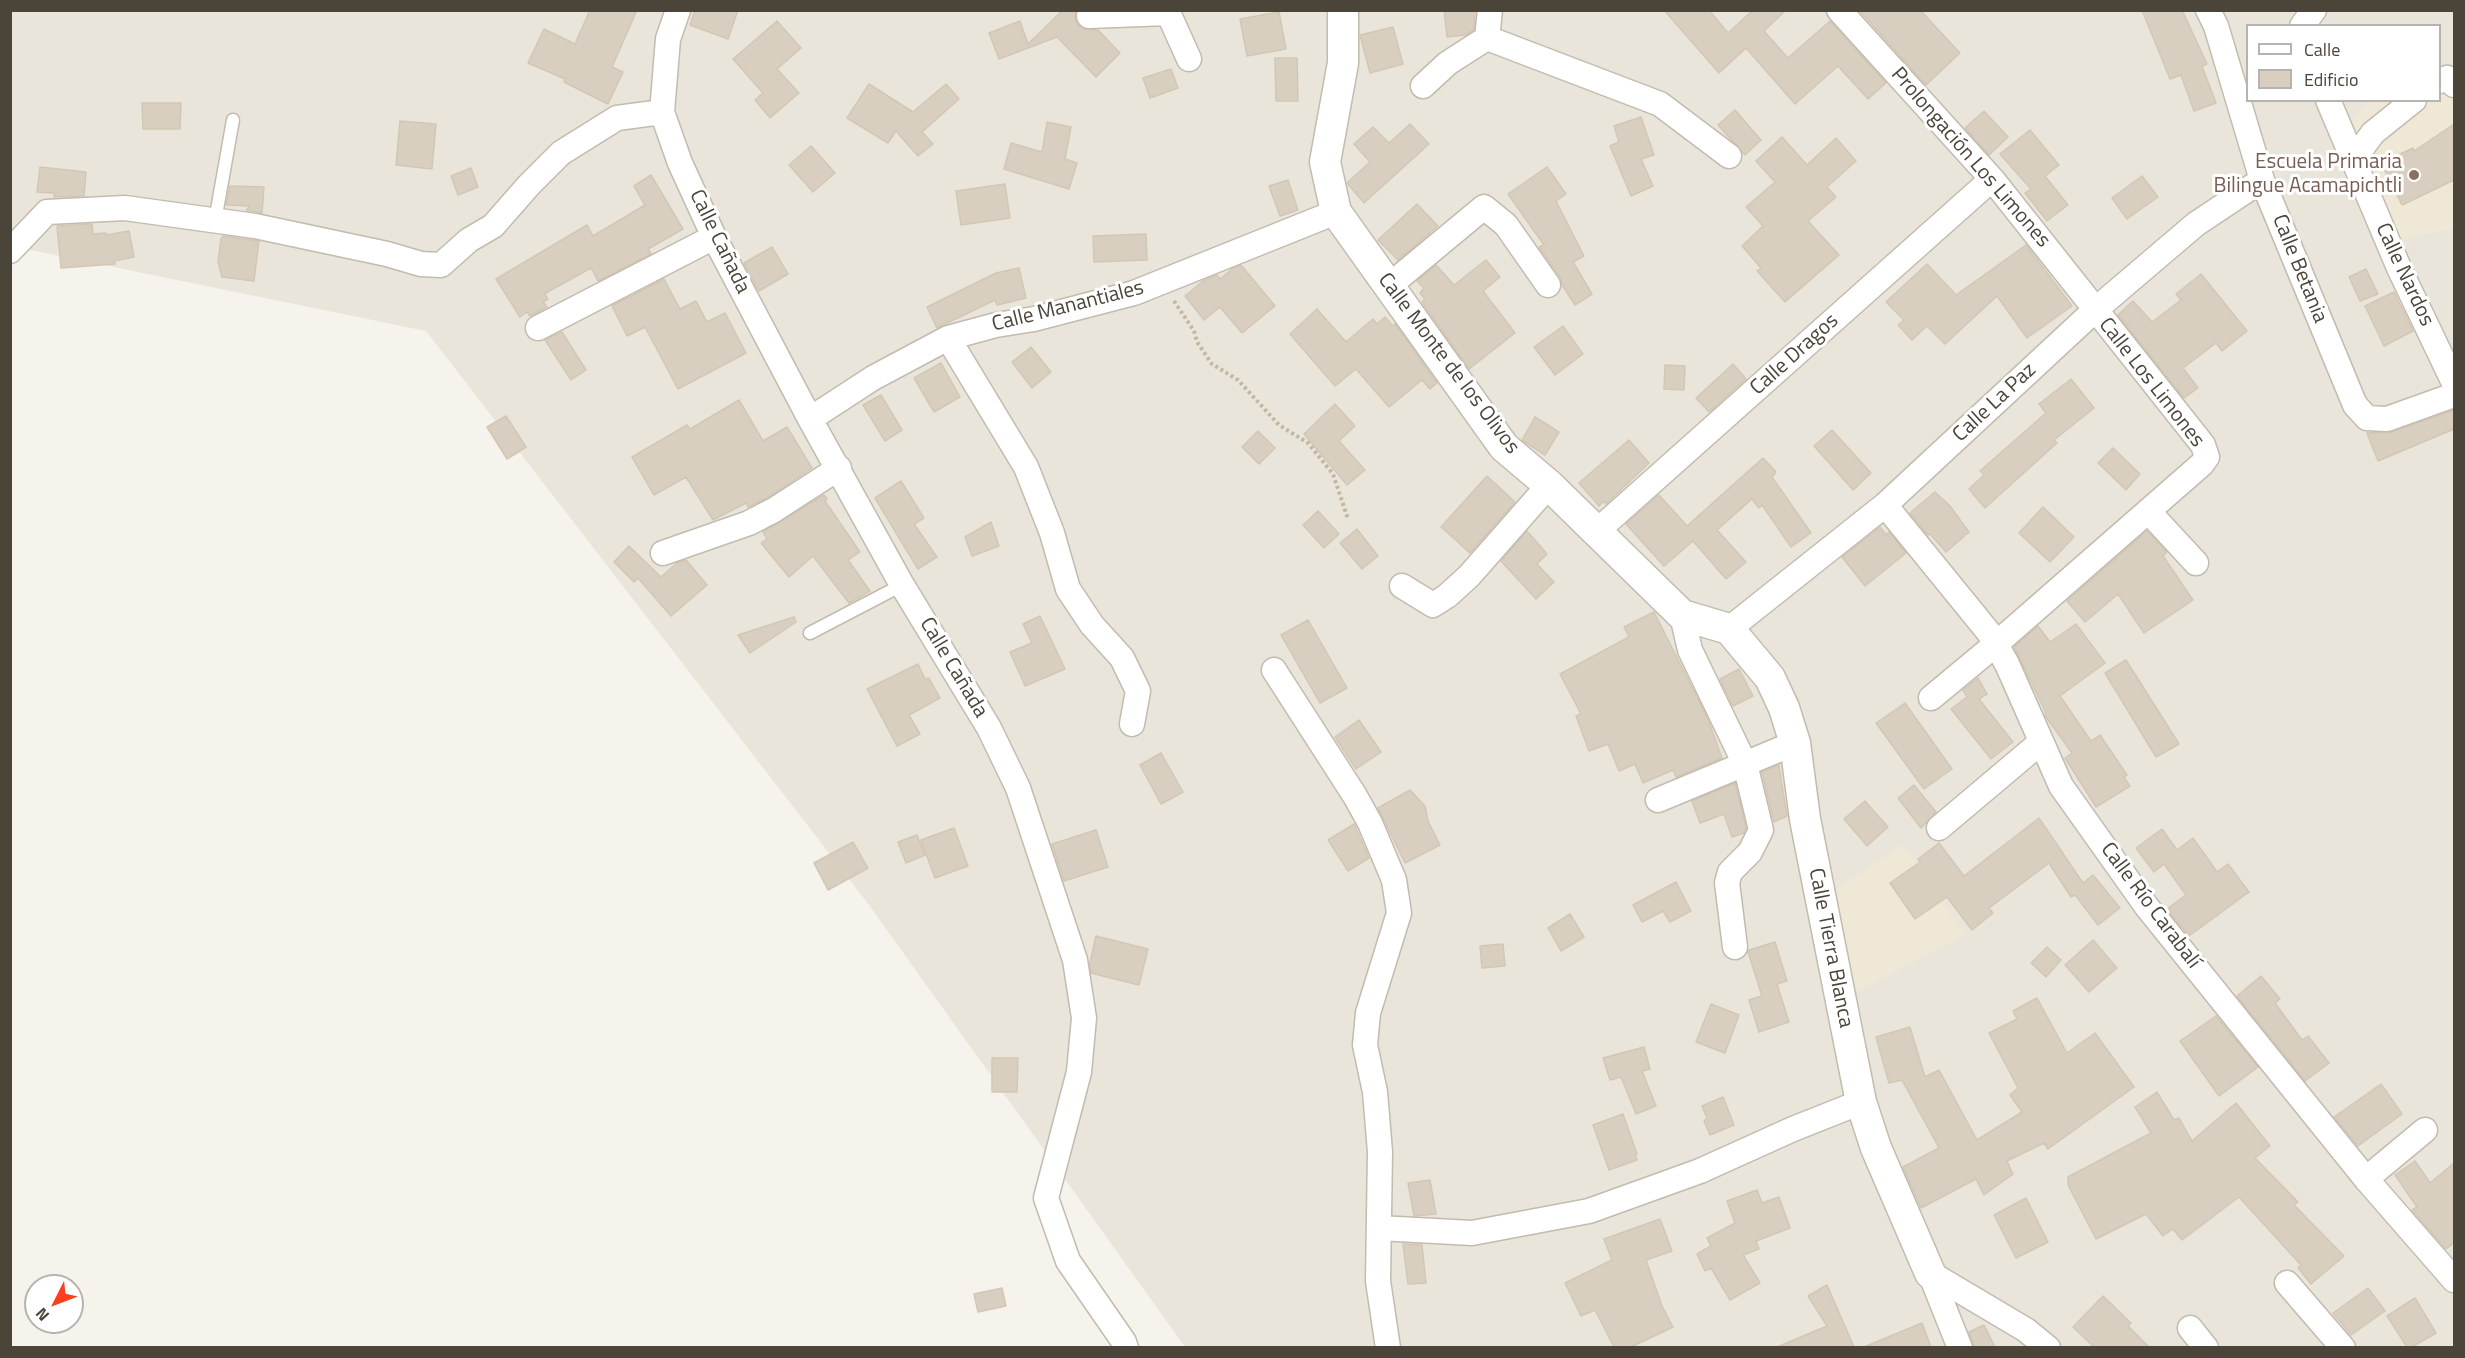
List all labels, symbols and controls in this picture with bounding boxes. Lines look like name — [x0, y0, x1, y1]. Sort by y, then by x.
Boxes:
legend — [2246, 24, 2441, 102]
text: Calle — [2304, 36, 2340, 63]
street label: Prolongación Los Limones — [1885, 63, 2055, 253]
text: Edificio — [2304, 66, 2358, 93]
place label: Escuela Primaria Bilingue Acamapichtli — [2214, 150, 2402, 200]
marker: Escuela Primaria Bilingue Acamapichtli — [2407, 168, 2421, 182]
street label: Calle Cañada — [683, 186, 755, 298]
street label: Calle Betania — [2266, 211, 2332, 327]
street label: Calle Nardos — [2369, 220, 2439, 330]
street label: Calle Monte de los Olivos — [1372, 269, 1524, 459]
street label: Calle Manantiales — [989, 276, 1147, 338]
street label: Calle Dragos — [1746, 309, 1844, 401]
street label: Calle Los Limones — [2093, 313, 2209, 453]
street label: Calle La Paz — [1948, 358, 2042, 448]
street label: Calle Cañada — [913, 613, 993, 723]
street label: Calle Río Carabalí — [2095, 838, 2205, 974]
street label: Calle Tierra Blanca — [1802, 866, 1858, 1030]
north arrow — [24, 1274, 84, 1334]
text: N — [29, 1303, 55, 1327]

